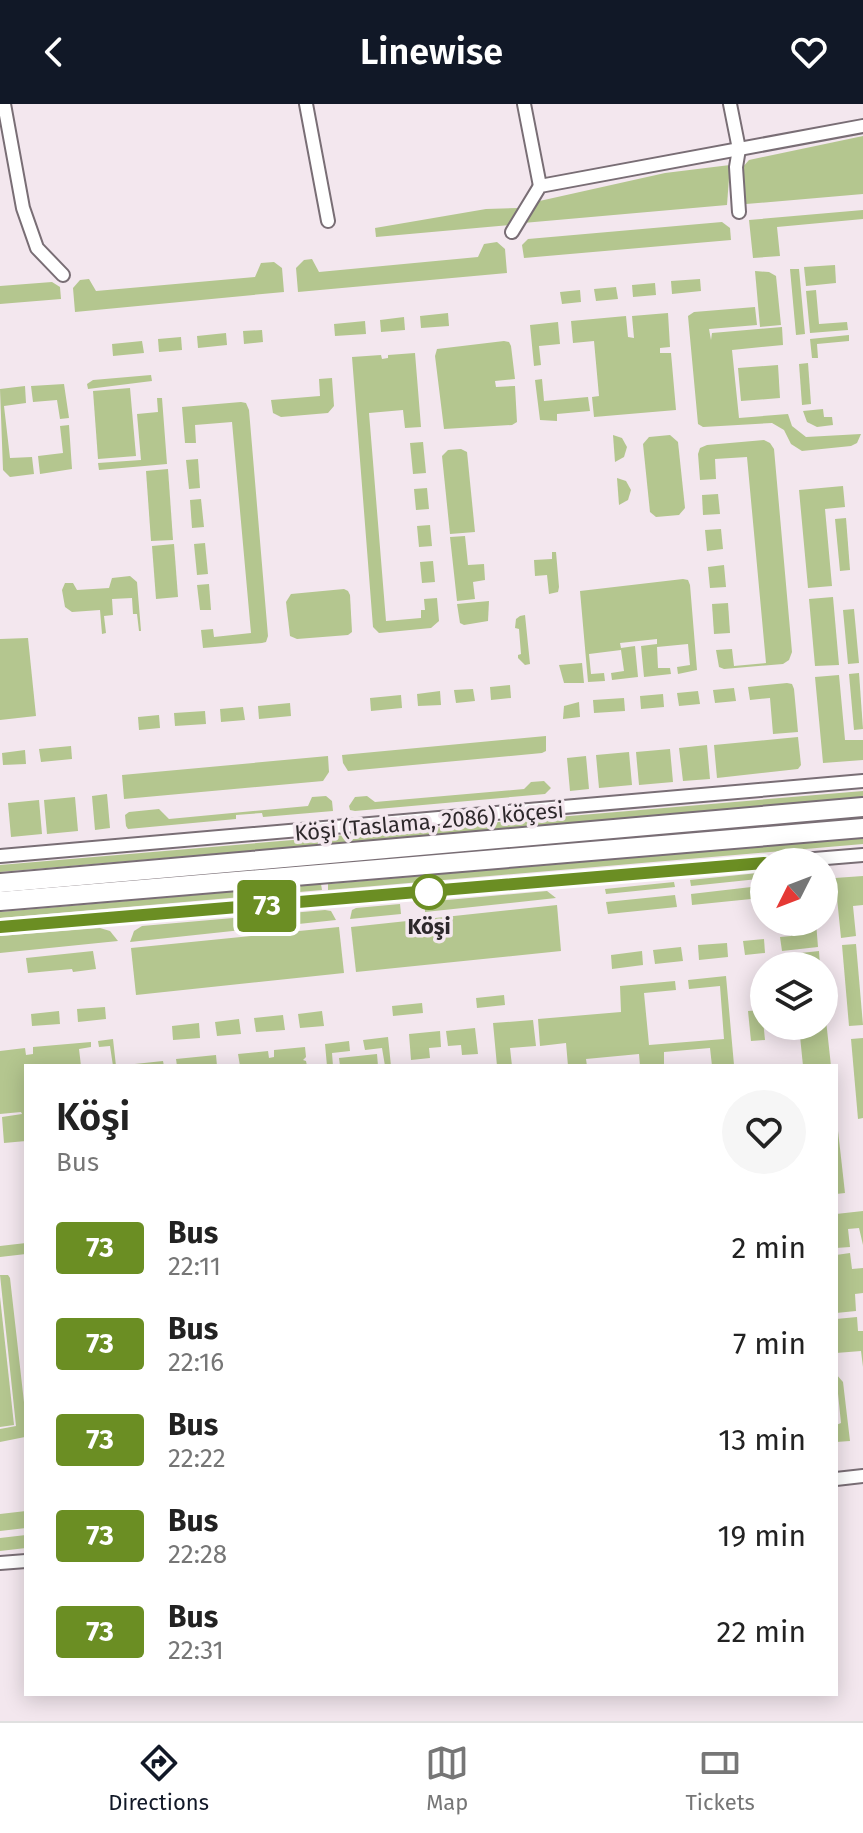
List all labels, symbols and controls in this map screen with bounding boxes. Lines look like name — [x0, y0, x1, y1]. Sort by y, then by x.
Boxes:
icon: back — [32, 30, 76, 74]
text: Linewise — [360, 30, 503, 74]
icon: heart — [787, 30, 831, 74]
street label: Köşi (Taslama, 2086) köçesi — [293, 796, 565, 847]
north arrow — [750, 848, 838, 936]
map controls — [750, 848, 838, 1040]
marker: Köşi — [412, 875, 446, 909]
line badge: 73 — [231, 880, 303, 932]
text: 73 — [253, 889, 281, 922]
place label: Köşi — [407, 913, 451, 940]
button: layers — [750, 952, 838, 1040]
button: heart — [722, 1090, 806, 1174]
text: Köşi — [56, 1094, 130, 1140]
text: Bus — [56, 1147, 99, 1178]
text: Bus — [168, 1215, 218, 1251]
text: 2 min — [731, 1230, 806, 1266]
text: 73 — [86, 1231, 114, 1264]
text: 22:11 — [168, 1251, 221, 1282]
text: Bus — [168, 1311, 218, 1347]
text: 7 min — [733, 1326, 806, 1362]
text: 73 — [86, 1327, 114, 1360]
text: 22:16 — [168, 1347, 224, 1378]
text: Bus — [168, 1407, 218, 1443]
text: 13 min — [718, 1422, 806, 1458]
text: 73 — [86, 1423, 114, 1456]
text: 22:22 — [168, 1443, 226, 1474]
text: Bus — [168, 1503, 218, 1539]
text: 19 min — [718, 1518, 806, 1554]
text: 73 — [86, 1519, 114, 1552]
text: 22:28 — [168, 1539, 227, 1570]
text: Bus — [168, 1599, 218, 1635]
text: 22 min — [717, 1614, 806, 1650]
text: 73 — [86, 1615, 114, 1648]
text: 22:31 — [168, 1635, 224, 1666]
tab: Directions — [108, 1741, 209, 1816]
tab: Map — [425, 1741, 469, 1816]
tab: Tickets — [686, 1741, 755, 1816]

